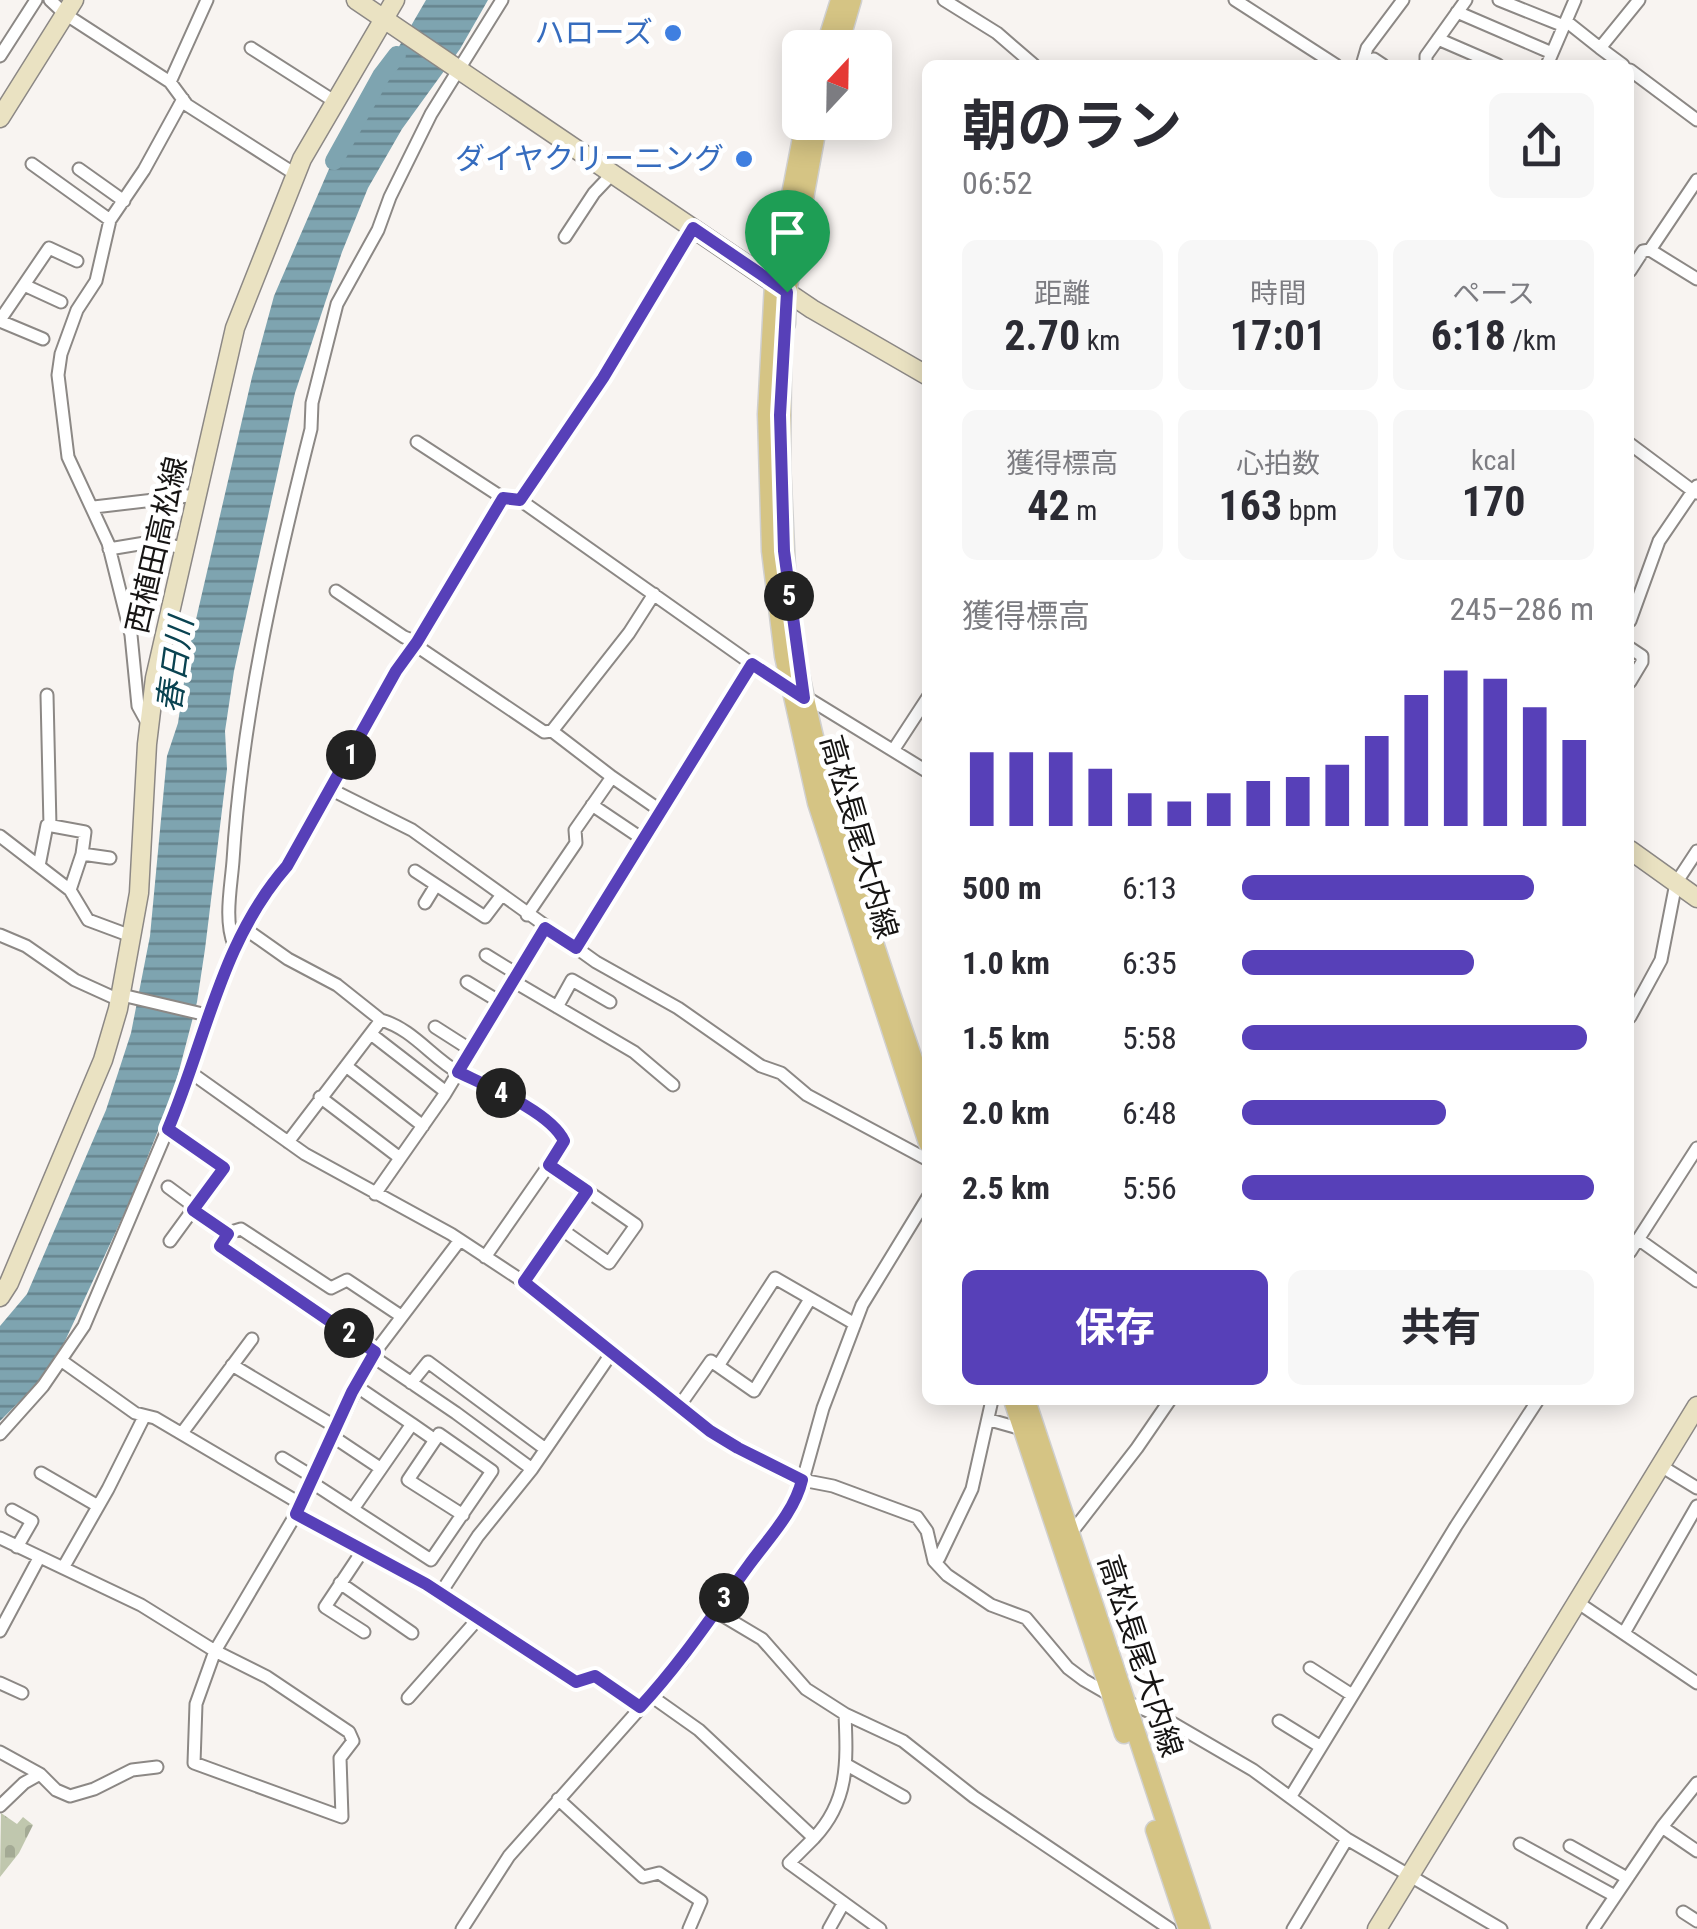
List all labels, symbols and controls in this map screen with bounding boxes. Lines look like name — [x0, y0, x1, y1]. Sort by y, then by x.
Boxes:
place label: ハローズ — [535, 15, 653, 50]
marker: ハローズ — [662, 22, 684, 44]
north arrow — [782, 30, 892, 140]
map controls — [782, 30, 892, 140]
button: share — [1489, 93, 1594, 198]
text: 朝のラン — [962, 94, 1182, 158]
place label: ダイヤクリーニング — [455, 141, 724, 176]
marker: ダイヤクリーニング — [733, 148, 755, 170]
text: 06:52 — [962, 164, 1033, 202]
pin — [745, 190, 830, 293]
icon: arrive — [760, 205, 815, 260]
text: 距離 — [1034, 277, 1090, 310]
text: 時間 — [1250, 277, 1306, 310]
text: ペース — [1452, 277, 1535, 310]
text: 2.70 — [1004, 311, 1080, 360]
text: 17:01 — [1230, 311, 1326, 360]
text: 6:18 — [1431, 311, 1506, 360]
text: km — [1080, 324, 1120, 357]
text: /km — [1506, 324, 1557, 357]
text: kcal — [1471, 444, 1516, 477]
text: 獲得標高 — [1006, 447, 1118, 480]
text: 心拍数 — [1236, 447, 1320, 480]
street label: 西植田高松線 — [119, 453, 194, 637]
text: 170 — [1462, 477, 1526, 526]
text: 42 — [1027, 481, 1070, 530]
text: 163 — [1219, 481, 1282, 530]
text: m — [1070, 494, 1097, 527]
text: bpm — [1282, 494, 1337, 527]
pin: 5 — [764, 571, 814, 621]
text: 5 — [782, 579, 796, 612]
text: 245–286 m — [1449, 590, 1594, 628]
text: 獲得標高 — [962, 597, 1090, 635]
water label: 春日川 — [150, 612, 201, 715]
pin: 1 — [326, 730, 376, 780]
street label: 高松長尾大内線 — [814, 731, 905, 943]
text: 1 — [344, 738, 358, 771]
text: 500 m — [962, 869, 1042, 907]
text: 6:13 — [1122, 869, 1177, 907]
text: 1.0 km — [962, 944, 1050, 982]
text: 6:35 — [1122, 944, 1177, 982]
text: 1.5 km — [962, 1019, 1050, 1057]
text: 5:58 — [1122, 1019, 1177, 1057]
pin: 4 — [476, 1068, 526, 1118]
text: 4 — [494, 1076, 508, 1109]
text: 2.0 km — [962, 1094, 1050, 1132]
text: 6:48 — [1122, 1094, 1177, 1132]
text: 2.5 km — [962, 1169, 1050, 1207]
text: 5:56 — [1122, 1169, 1177, 1207]
button: 保存 — [962, 1270, 1268, 1385]
button: 共有 — [1288, 1270, 1594, 1385]
pin: 2 — [324, 1308, 374, 1358]
text: 2 — [342, 1316, 356, 1349]
street label: 高松長尾大内線 — [1091, 1551, 1190, 1761]
pin: 3 — [699, 1573, 749, 1623]
text: 3 — [717, 1581, 731, 1614]

